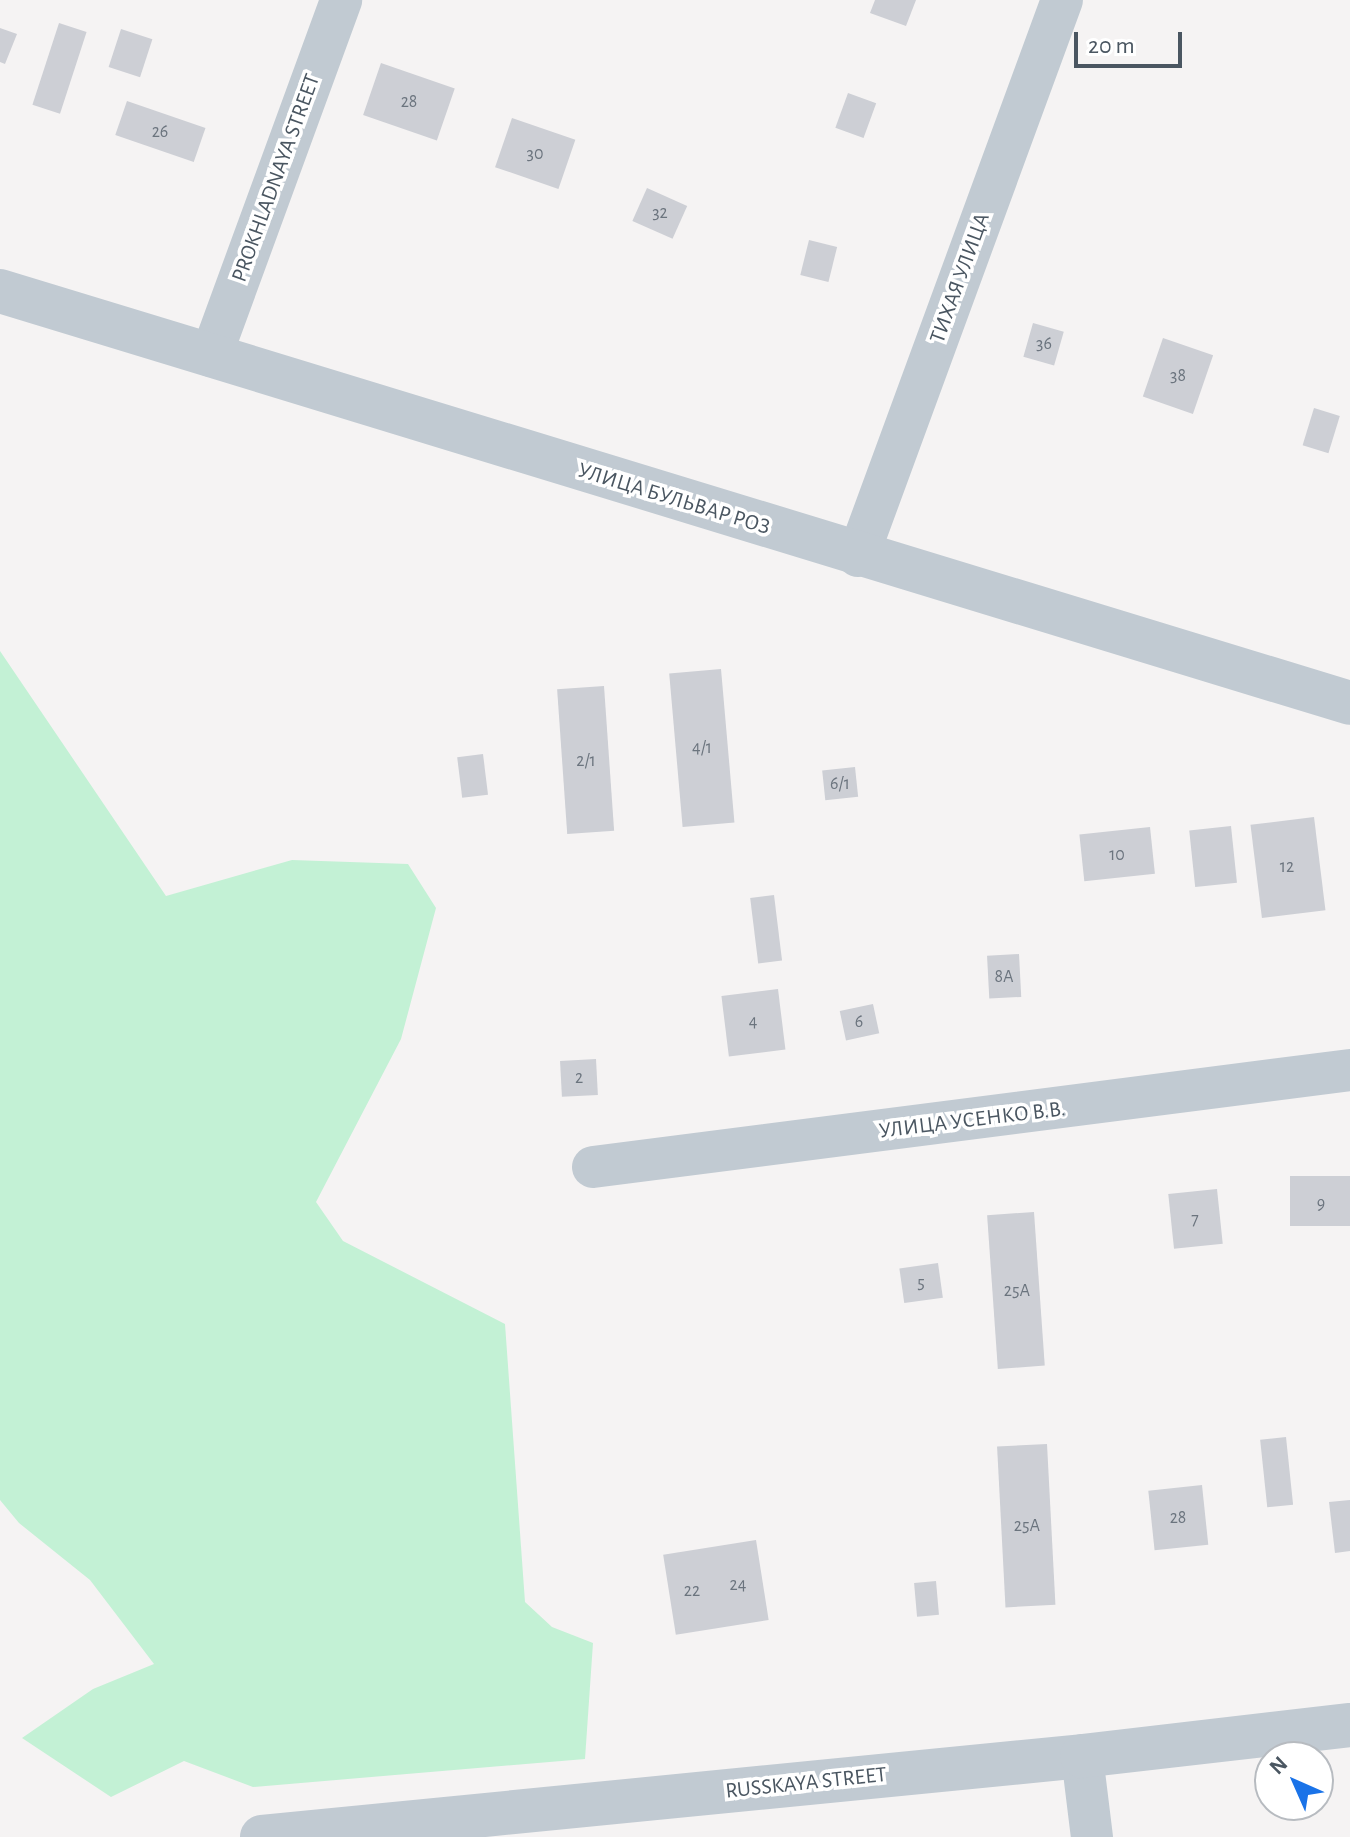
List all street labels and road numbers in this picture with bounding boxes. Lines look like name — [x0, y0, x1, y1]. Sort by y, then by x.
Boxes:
street label: PROKHLADNAYA STREET — [226, 71, 326, 285]
street label: ТИХАЯ УЛИЦА — [924, 209, 996, 347]
street label: УЛИЦА БУЛЬВАР РОЗ — [575, 457, 773, 541]
street label: УЛИЦА УСЕНКО В.В. — [877, 1095, 1067, 1145]
street label: RUSSKAYA STREET — [724, 1761, 888, 1805]

